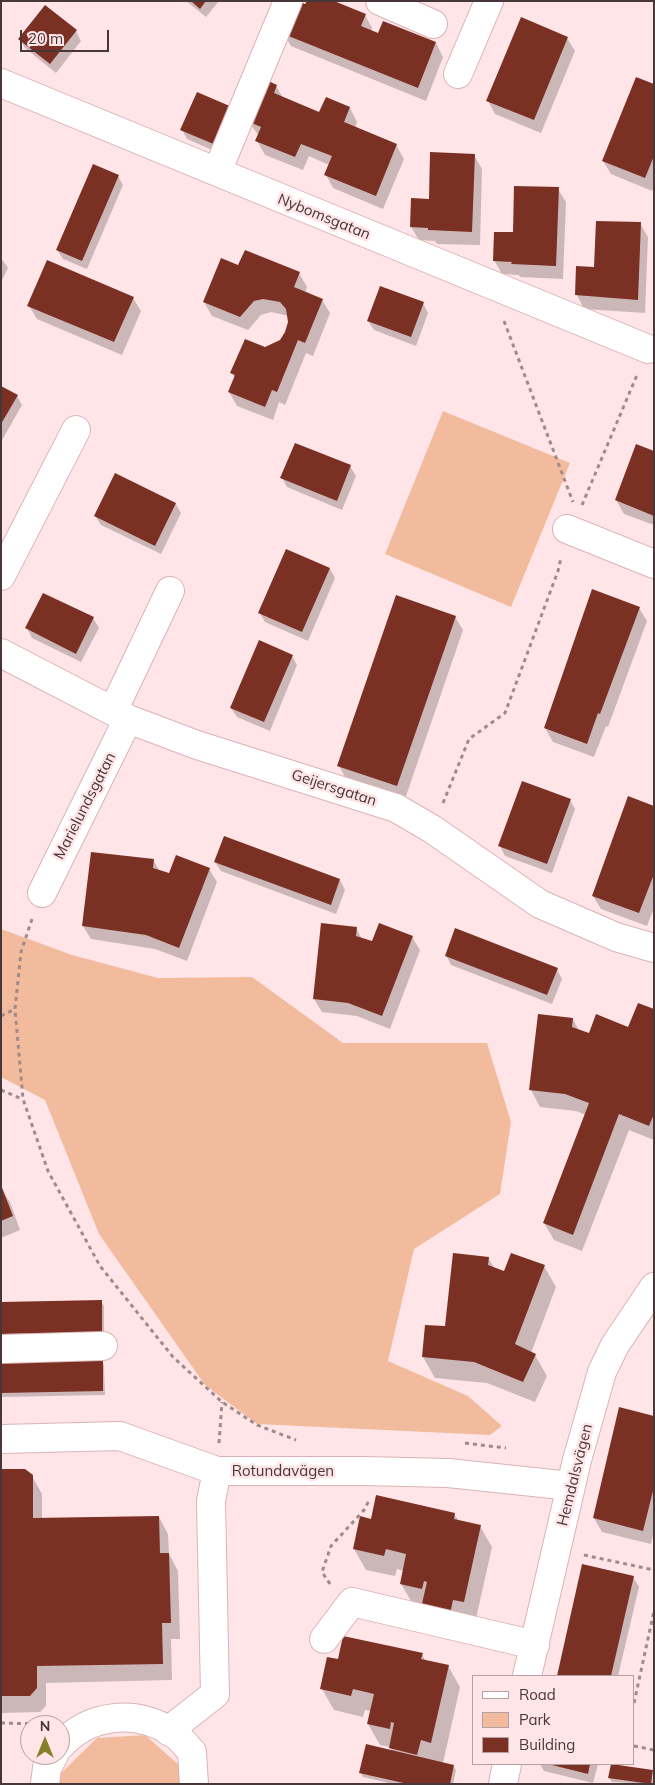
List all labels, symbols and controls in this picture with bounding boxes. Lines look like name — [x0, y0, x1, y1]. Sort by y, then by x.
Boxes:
scale bar — [22, 20, 111, 52]
text: 20 m — [28, 29, 63, 48]
street label: Nybomsgatan — [275, 190, 373, 244]
street label: Marielundsgatan — [50, 750, 120, 862]
street label: Geijersgatan — [289, 766, 379, 810]
street label: Hemdalsvägen — [554, 1422, 596, 1528]
street label: Rotundavägen — [232, 1462, 334, 1480]
legend — [472, 1675, 635, 1765]
text: Road — [519, 1685, 556, 1704]
text: Park — [519, 1710, 551, 1729]
north arrow — [20, 1715, 70, 1765]
text: N — [40, 1717, 50, 1735]
text: Building — [519, 1735, 575, 1754]

